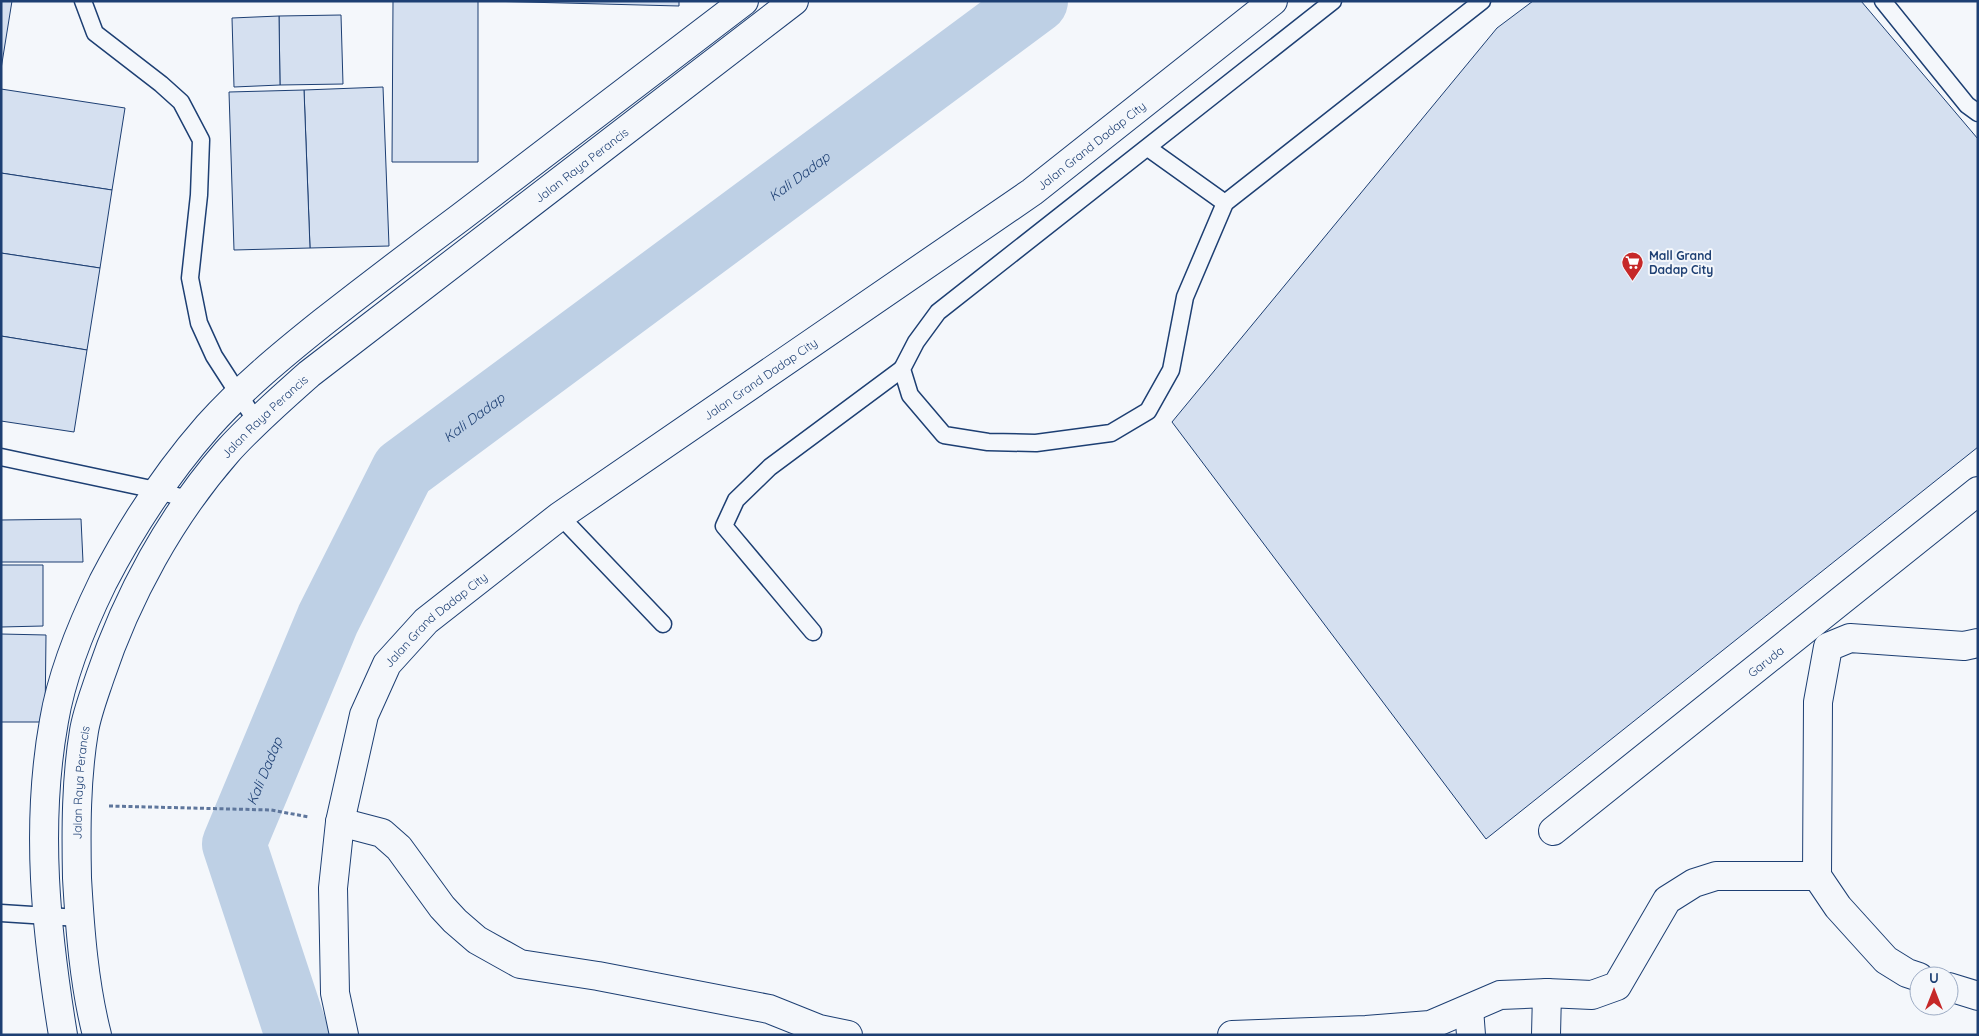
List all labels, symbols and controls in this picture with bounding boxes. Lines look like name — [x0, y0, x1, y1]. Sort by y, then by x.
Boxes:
street label: Jalan Grand Dadap City — [1034, 98, 1148, 193]
street label: Jalan Raya Perancis — [531, 124, 631, 205]
water label: Kali Dadap — [765, 147, 834, 205]
place label: Mall Grand Dadap City — [1649, 248, 1713, 277]
supermarket icon: Mall Grand Dadap City — [1621, 250, 1645, 281]
street label: Jalan Grand Dadap City — [700, 334, 820, 423]
street label: Jalan Raya Perancis — [218, 371, 311, 461]
water label: Kali Dadap — [440, 389, 509, 446]
street label: Jalan Grand Dadap City — [381, 569, 490, 670]
street label: Garuda — [1744, 642, 1786, 680]
street label: Jalan Raya Perancis — [69, 724, 92, 840]
water label: Kali Dadap — [242, 734, 287, 808]
north arrow — [1909, 966, 1959, 1016]
text: U — [1929, 969, 1939, 987]

